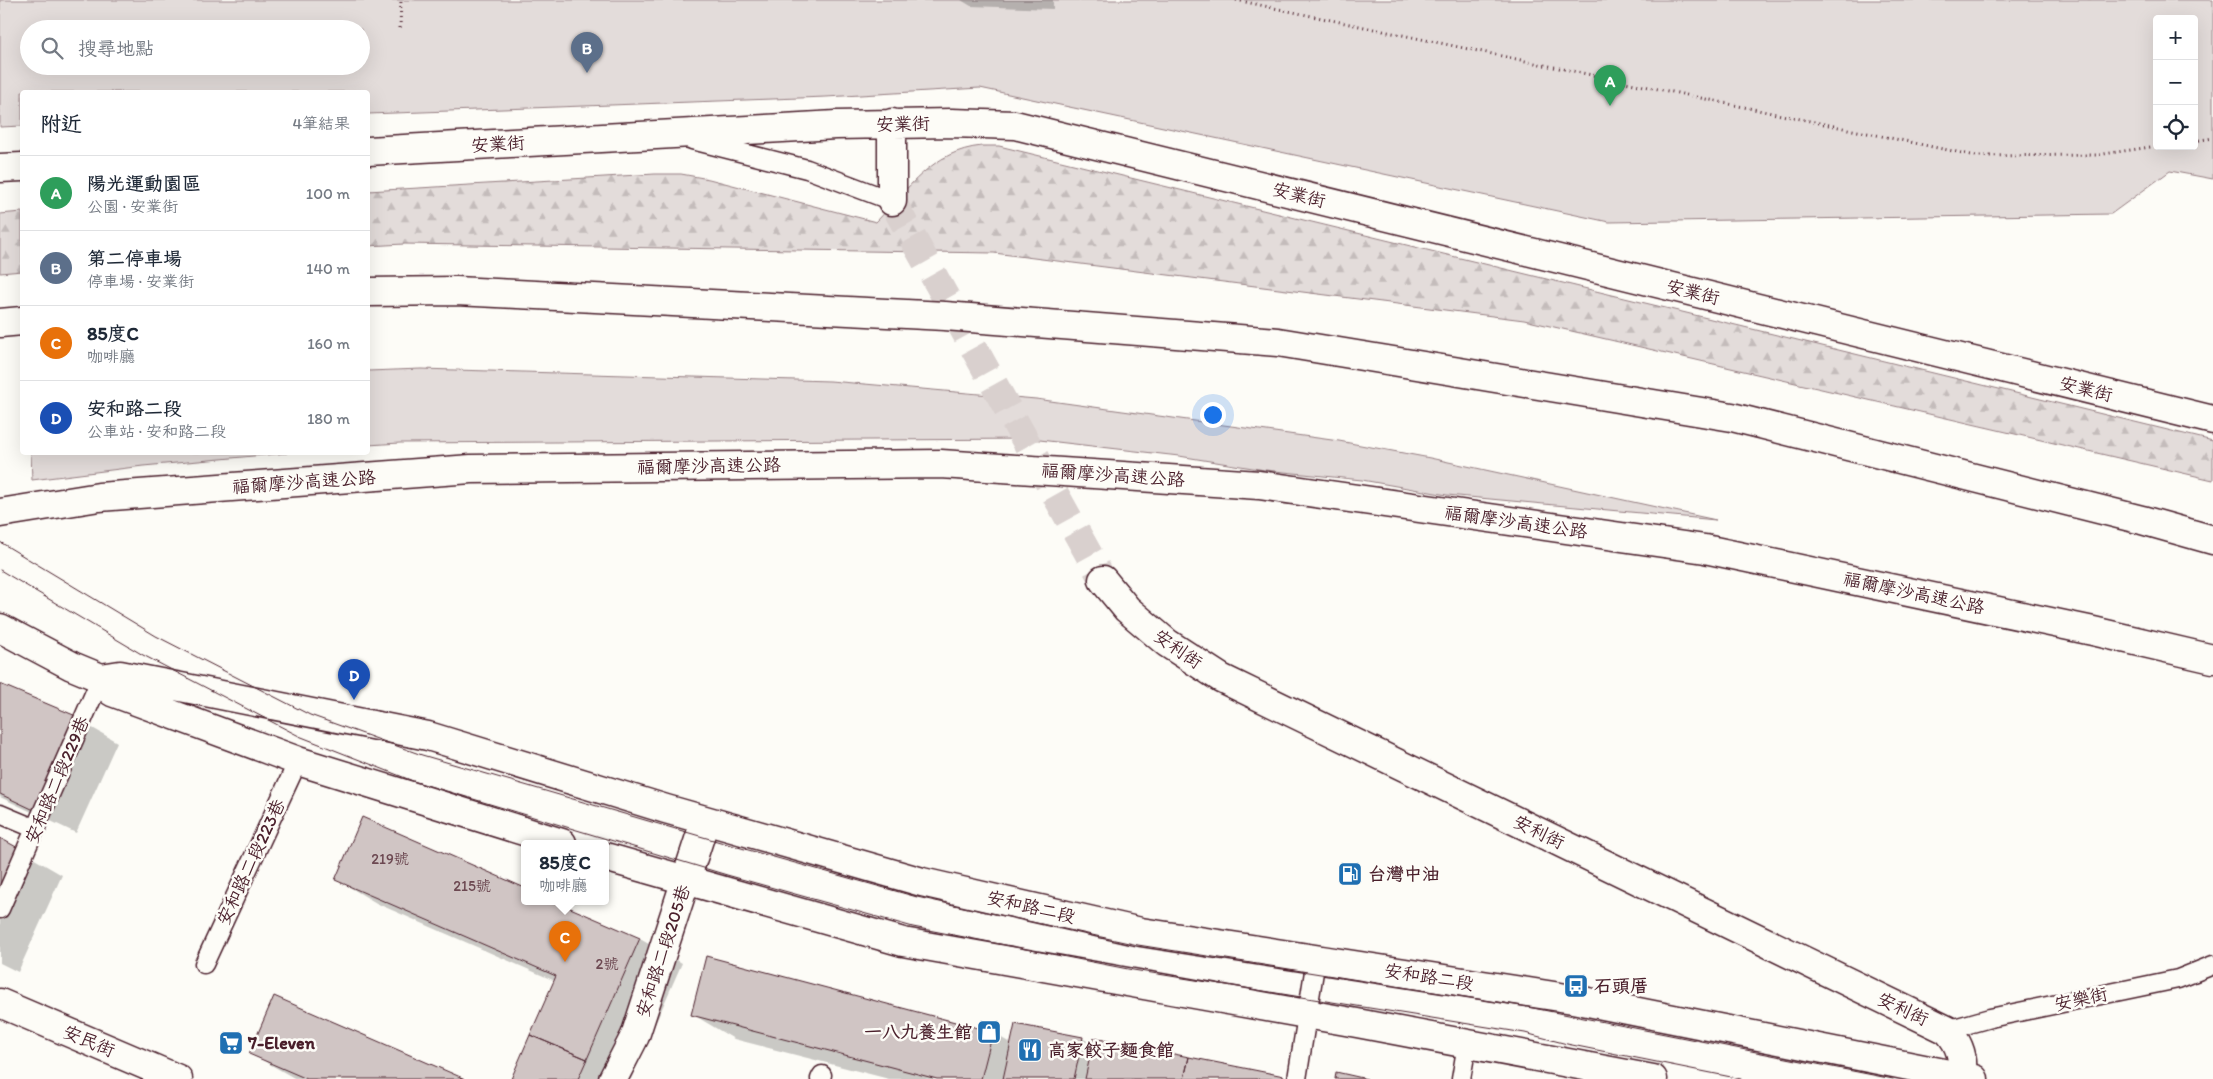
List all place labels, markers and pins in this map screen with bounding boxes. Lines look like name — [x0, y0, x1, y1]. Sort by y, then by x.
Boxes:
pin: B — [571, 32, 603, 73]
pin: A — [1594, 65, 1626, 106]
pin: D — [338, 659, 370, 700]
fuel station icon: 台灣中油 — [1337, 861, 1363, 887]
place label: 台灣中油 — [1368, 863, 1440, 885]
pin: C — [549, 921, 581, 962]
bus stop icon: 石頭厝 — [1563, 973, 1589, 999]
place label: 石頭厝 — [1594, 975, 1648, 997]
shop icon: 一八九養生館 — [976, 1019, 1002, 1045]
place label: 一八九養生館 — [864, 1021, 972, 1043]
supermarket icon: 7-Eleven — [218, 1030, 244, 1056]
place label: 7-Eleven — [247, 1032, 316, 1054]
restaurant icon: 高家餃子麵食館 — [1017, 1037, 1043, 1063]
place label: 高家餃子麵食館 — [1048, 1039, 1174, 1061]

